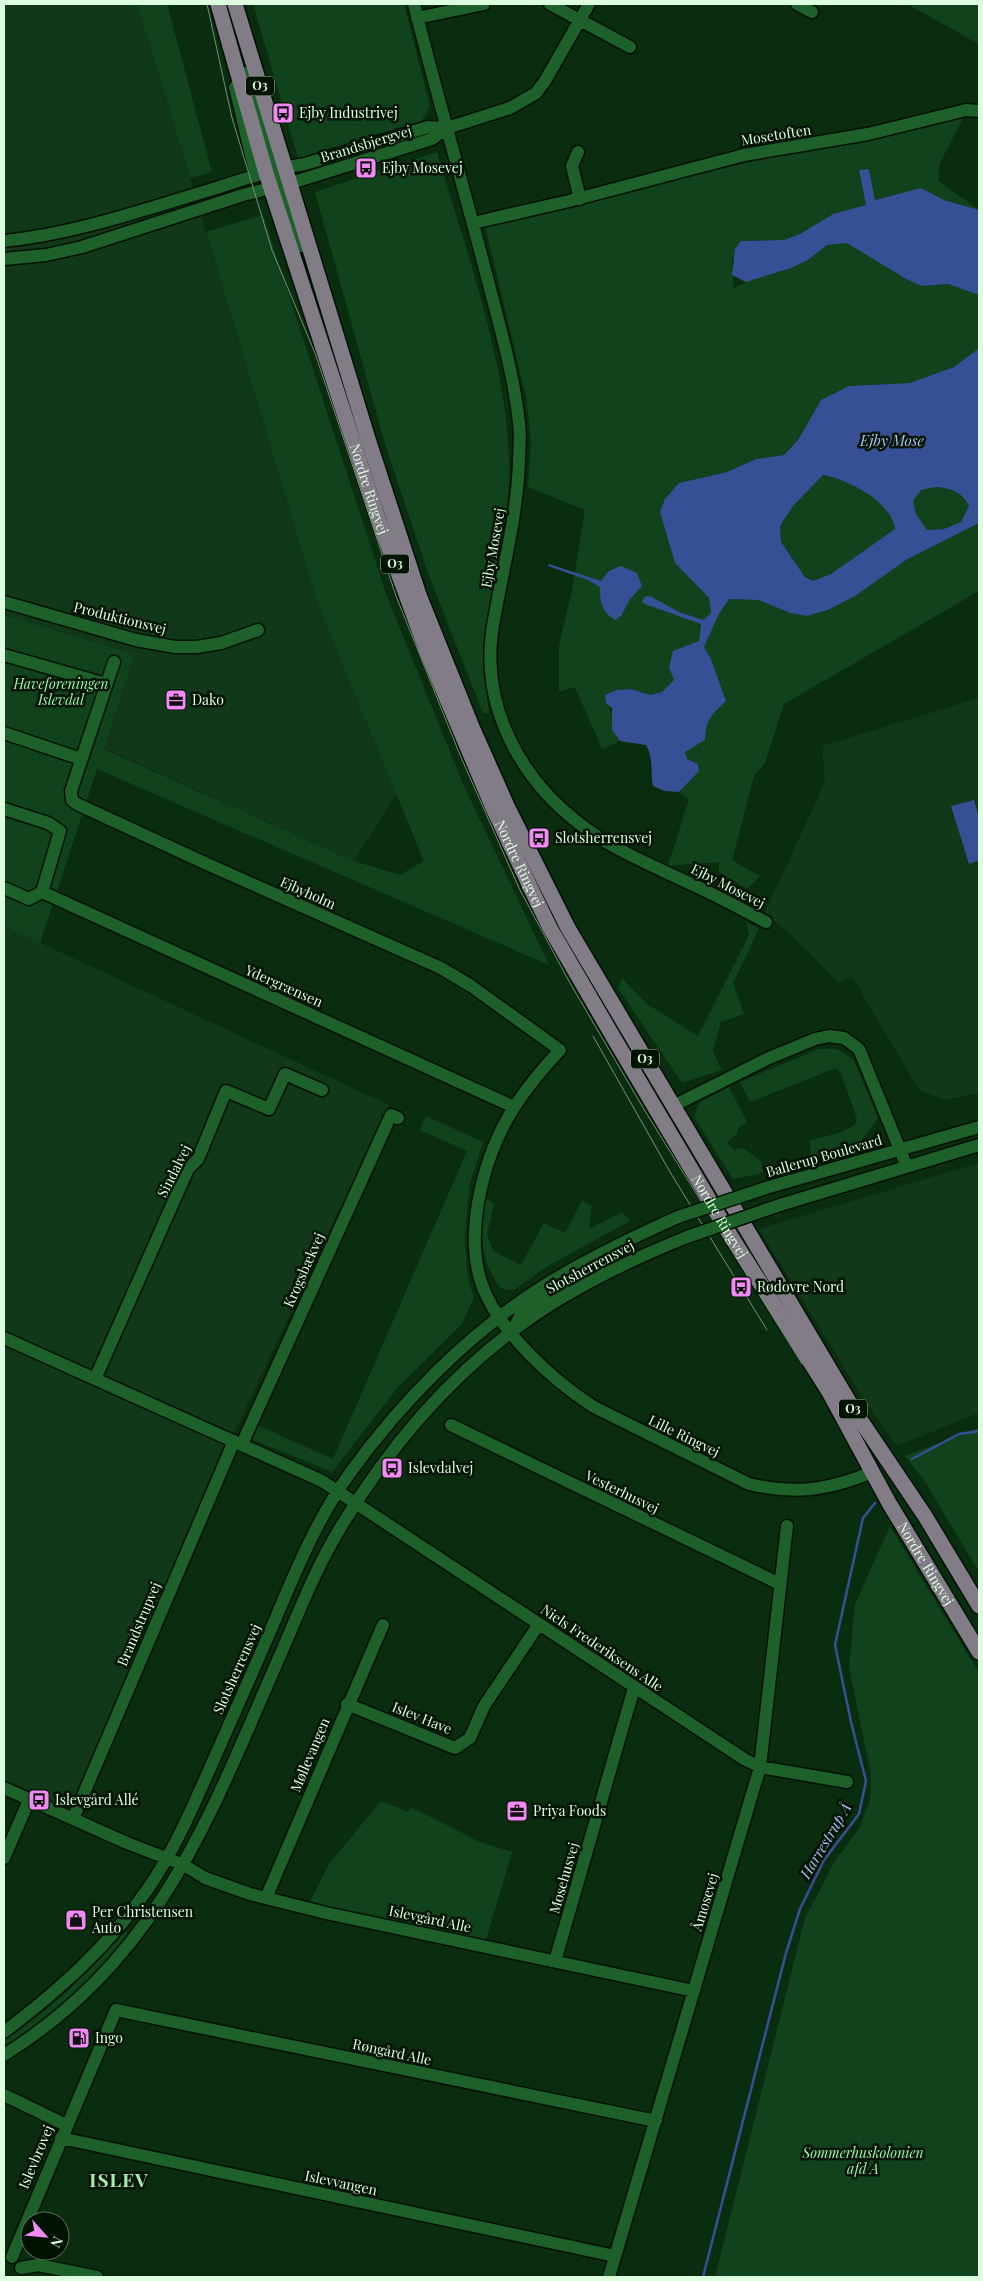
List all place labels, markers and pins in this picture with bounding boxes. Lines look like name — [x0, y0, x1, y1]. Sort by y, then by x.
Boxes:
bus stop icon: Ejby Industrivej — [271, 101, 295, 125]
place label: Ejby Industrivej — [299, 103, 398, 122]
bus stop icon: Ejby Mosevej — [354, 156, 378, 180]
place label: Ejby Mosevej — [382, 158, 463, 177]
office icon: Dako — [164, 688, 188, 712]
place label: Dako — [192, 690, 224, 709]
bus stop icon: Slotsherrensvej — [527, 826, 551, 850]
place label: Slotsherrensvej — [555, 828, 652, 847]
bus stop icon: Rødovre Nord — [729, 1275, 753, 1299]
place label: Rødovre Nord — [757, 1277, 844, 1296]
bus stop icon: Islevdalvej — [380, 1456, 404, 1480]
place label: Islevdalvej — [408, 1458, 473, 1477]
bus stop icon: Islevgård Allé — [27, 1788, 51, 1812]
place label: Islevgård Allé — [55, 1790, 139, 1809]
office icon: Priya Foods — [505, 1799, 529, 1823]
place label: Priya Foods — [533, 1801, 606, 1820]
place label: Per Christensen Auto — [91, 1902, 194, 1937]
shop icon: Per Christensen Auto — [64, 1908, 88, 1932]
fuel station icon: Ingo — [67, 2026, 91, 2050]
place label: Ingo — [95, 2028, 123, 2047]

